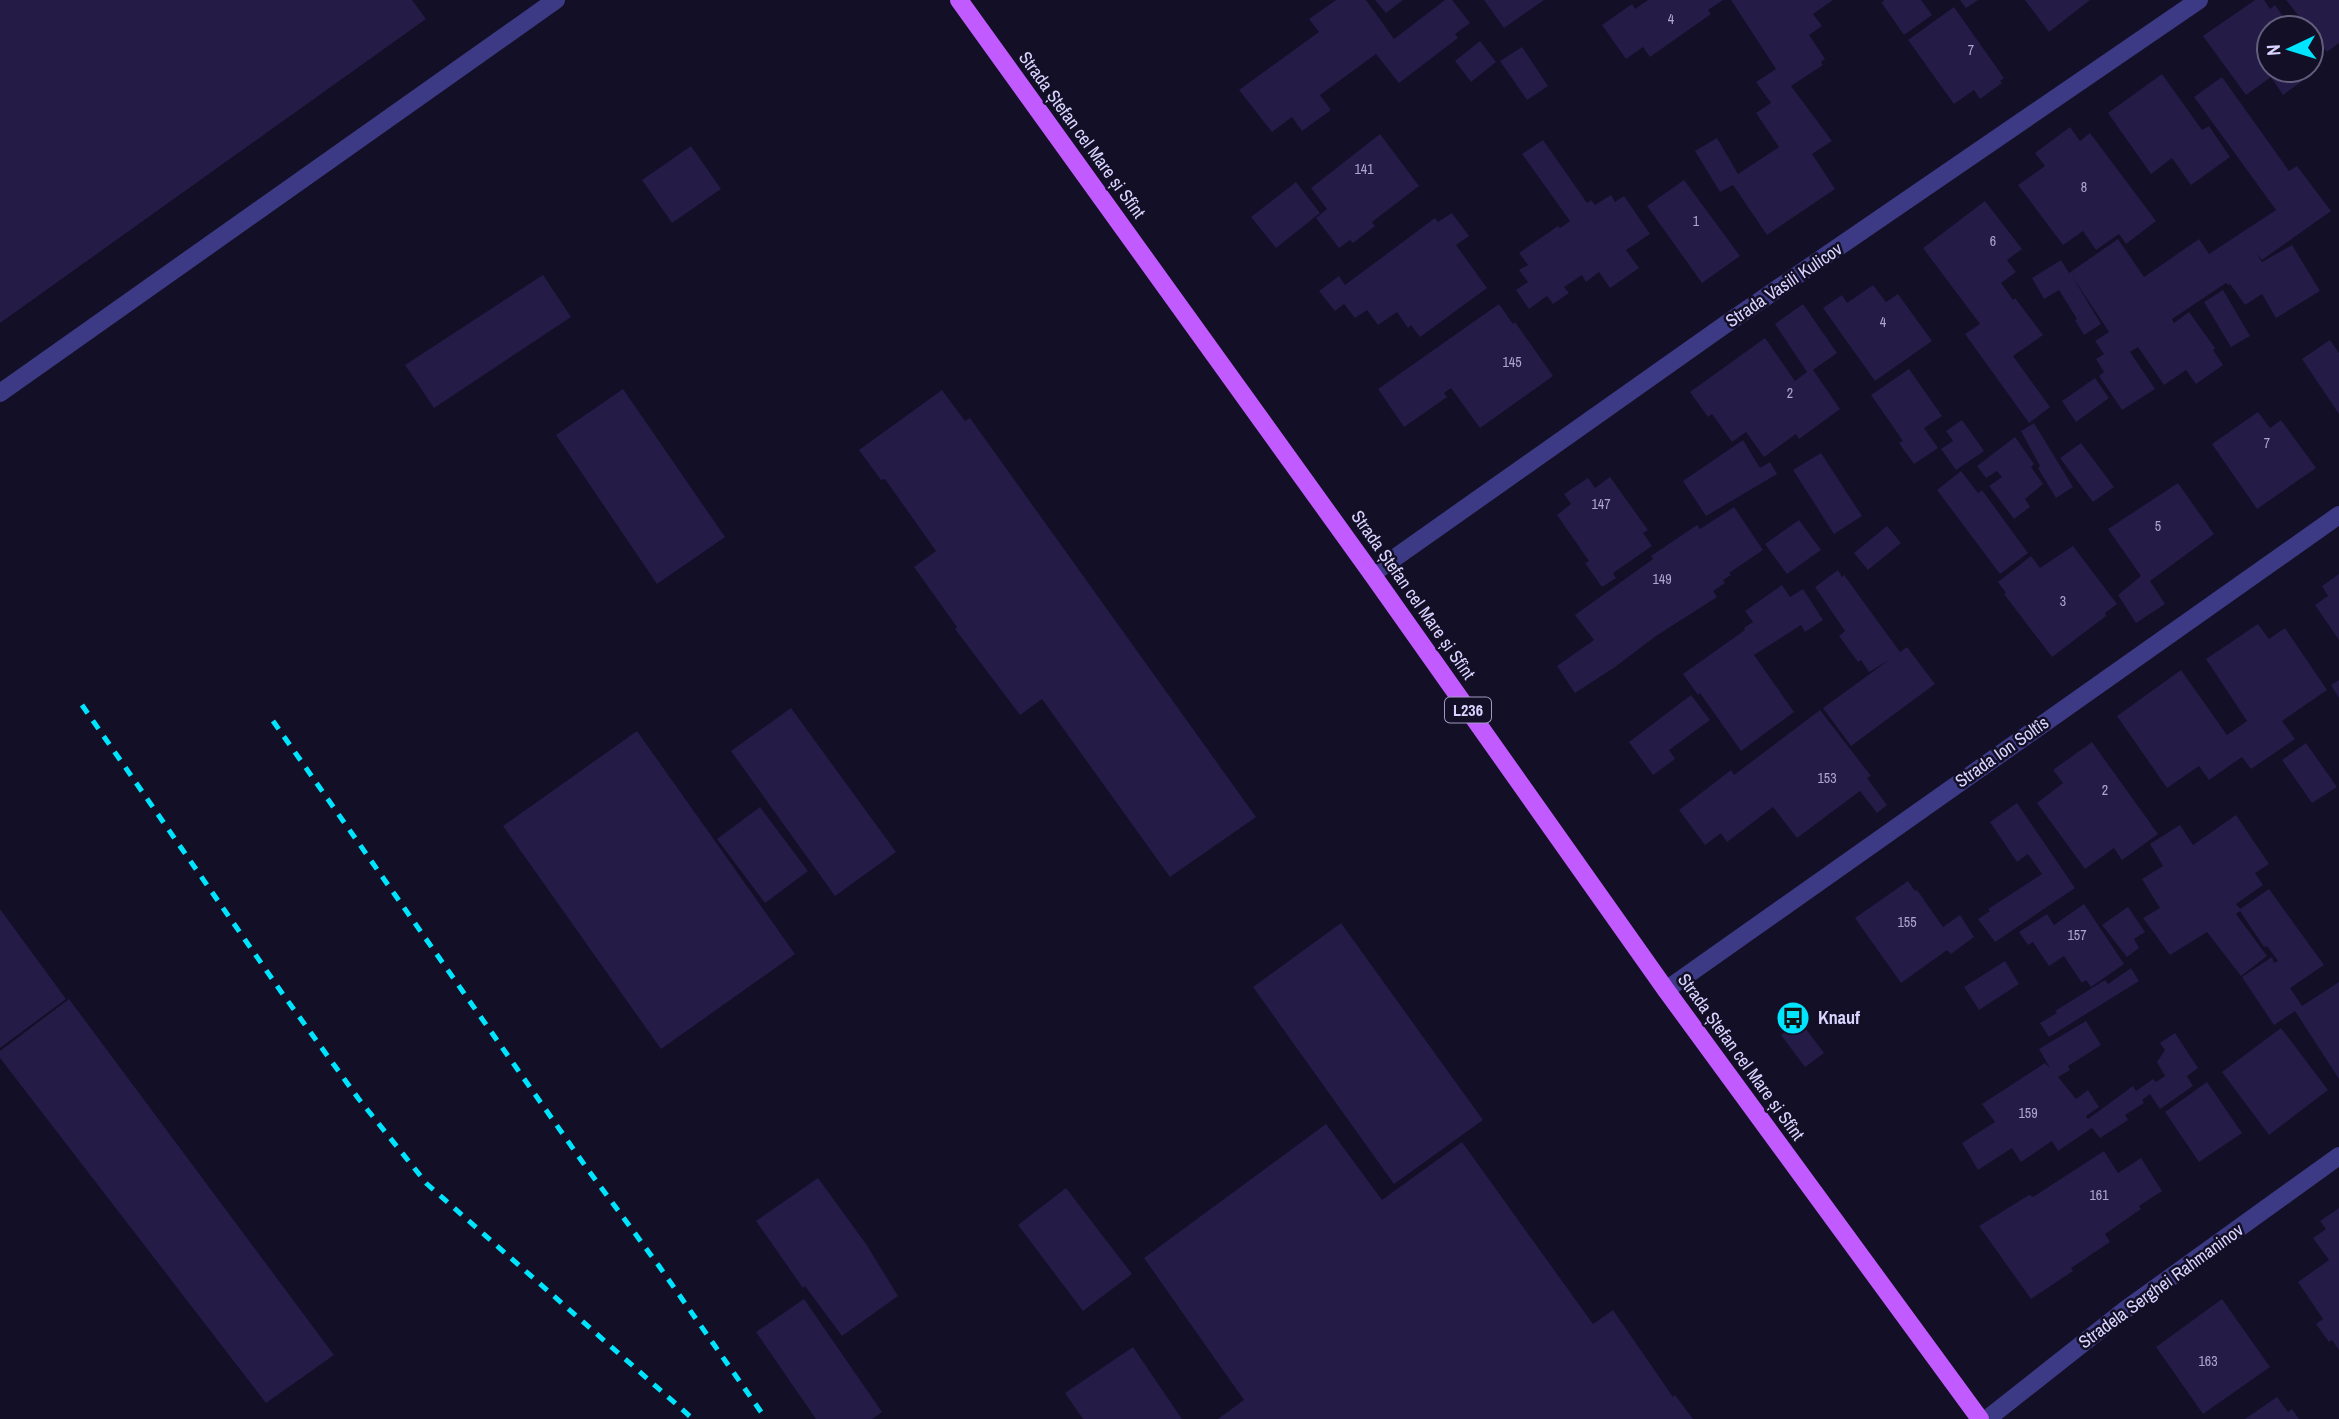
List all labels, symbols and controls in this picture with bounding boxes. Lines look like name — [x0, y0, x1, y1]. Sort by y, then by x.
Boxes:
house number: 4 — [1668, 10, 1675, 28]
north arrow — [2255, 14, 2325, 84]
house number: 7 — [1968, 41, 1974, 59]
text: N — [2260, 44, 2286, 57]
street label: Strada Ștefan cel Mare și Sfînt — [1013, 46, 1152, 223]
house number: 141 — [1354, 160, 1374, 178]
house number: 8 — [2081, 178, 2087, 196]
house number: 1 — [1693, 212, 1700, 230]
house number: 6 — [1990, 232, 1996, 250]
street label: Strada Vasili Kulicov — [1720, 236, 1848, 333]
house number: 4 — [1880, 313, 1887, 331]
house number: 145 — [1502, 353, 1522, 371]
house number: 2 — [1787, 384, 1793, 402]
house number: 7 — [2264, 434, 2270, 452]
house number: 147 — [1591, 495, 1611, 513]
street label: Strada Ștefan cel Mare și Sfînt — [1346, 505, 1481, 684]
house number: 5 — [2155, 517, 2161, 535]
house number: 149 — [1652, 570, 1672, 588]
house number: 3 — [2060, 592, 2066, 610]
road number: L236 — [1445, 698, 1491, 722]
street label: Strada Ion Soltîs — [1950, 710, 2054, 793]
house number: 153 — [1817, 769, 1837, 787]
house number: 2 — [2102, 781, 2108, 799]
house number: 155 — [1897, 913, 1917, 931]
house number: 157 — [2067, 926, 2087, 944]
street label: Strada Ștefan cel Mare și Sfînt — [1672, 968, 1811, 1145]
bus stop icon: Knauf — [1774, 999, 1812, 1037]
place label: Knauf — [1818, 1005, 1860, 1030]
house number: 159 — [2018, 1104, 2038, 1122]
house number: 161 — [2089, 1186, 2109, 1204]
street label: Stradela Serghei Rahmaninov — [2073, 1217, 2249, 1354]
house number: 163 — [2198, 1352, 2218, 1370]

